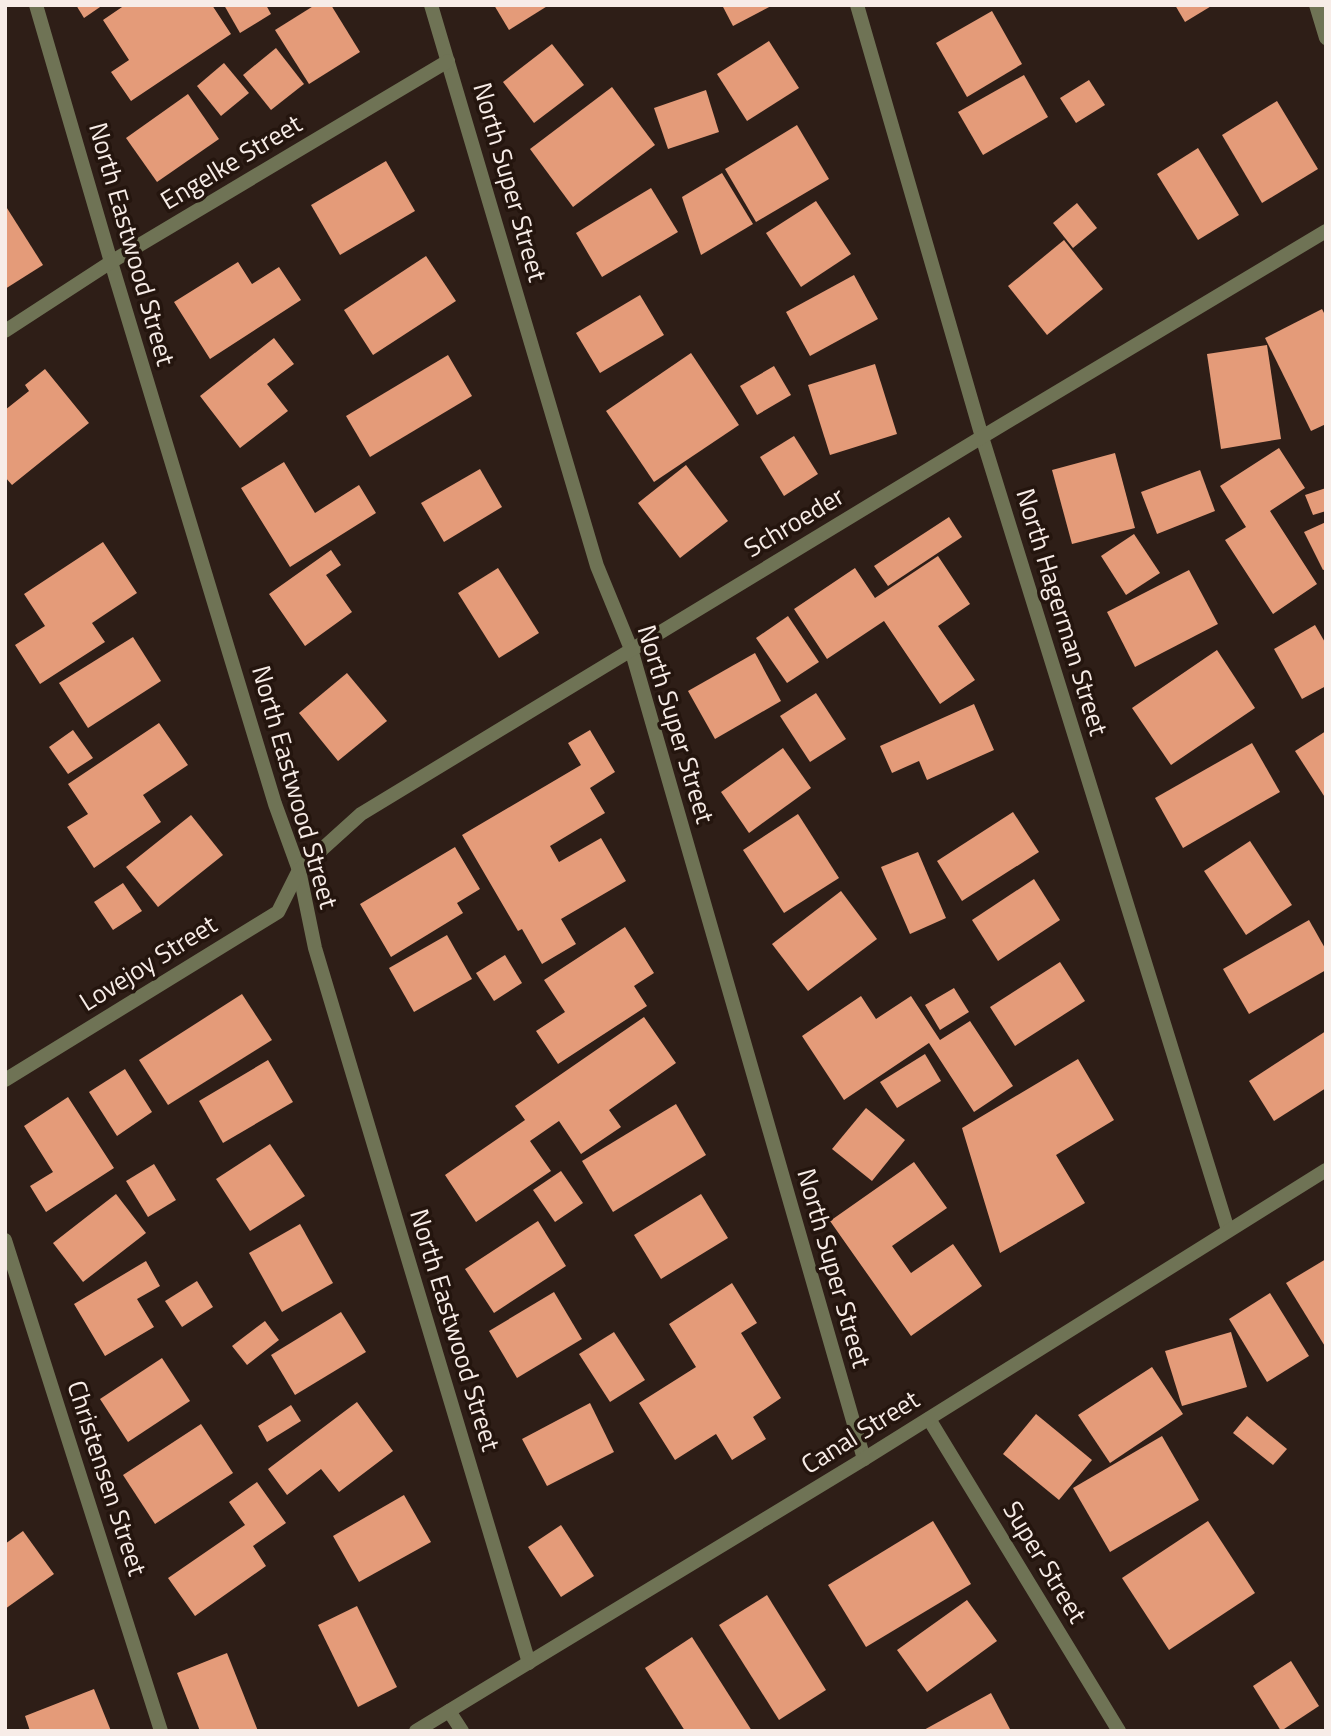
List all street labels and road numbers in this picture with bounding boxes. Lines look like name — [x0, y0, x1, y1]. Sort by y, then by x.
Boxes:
street label: North Super Street — [463, 78, 558, 286]
street label: Engelke Street — [153, 104, 309, 219]
street label: North Eastwood Street — [79, 118, 186, 370]
street label: Schroeder — [736, 476, 851, 567]
street label: North Hagerman Street — [1006, 483, 1119, 740]
street label: North Super Street — [628, 620, 725, 828]
street label: North Eastwood Street — [242, 661, 349, 913]
street label: Lovejoy Street — [71, 905, 224, 1020]
street label: North Super Street — [787, 1164, 882, 1372]
street label: North Eastwood Street — [400, 1204, 511, 1456]
street label: Christensen Street — [58, 1375, 157, 1580]
street label: Canal Street — [793, 1380, 926, 1483]
street label: Super Street — [994, 1493, 1097, 1630]

